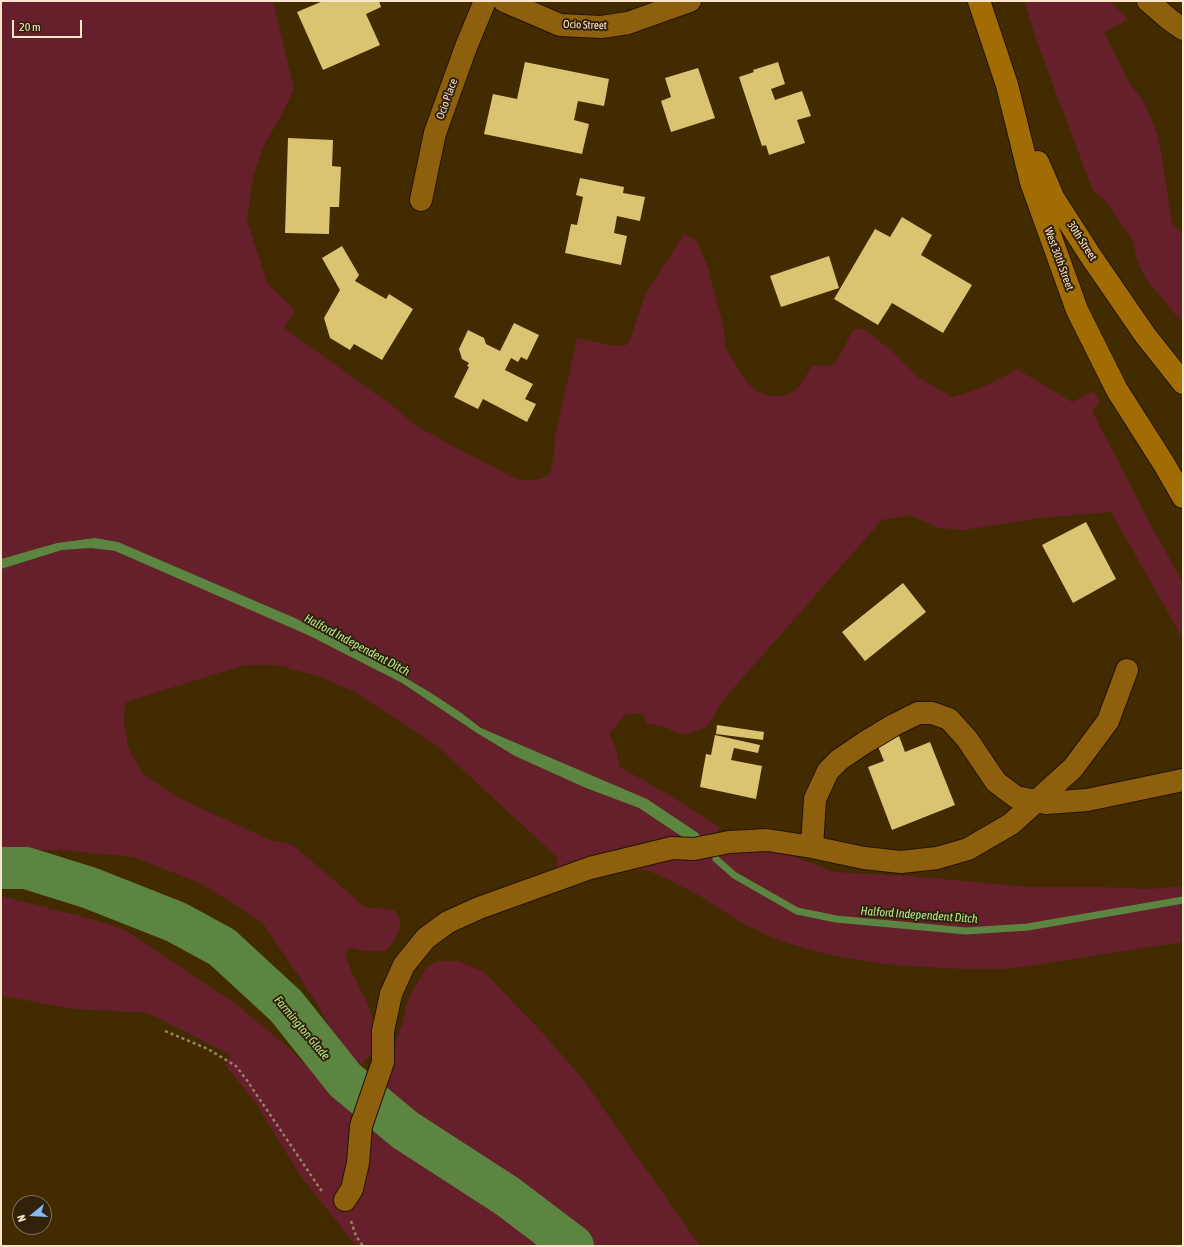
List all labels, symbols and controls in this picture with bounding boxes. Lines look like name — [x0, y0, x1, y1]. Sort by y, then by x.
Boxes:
scale bar — [14, 12, 84, 38]
street label: Ocio Street — [563, 18, 607, 32]
text: 20 m — [19, 20, 41, 34]
street label: Ocio Place — [434, 77, 460, 121]
street label: 30th Street — [1064, 219, 1100, 263]
street label: West 30th Street — [1042, 226, 1076, 292]
water label: Halford Independent Ditch — [302, 611, 412, 679]
water label: Halford Independent Ditch — [860, 904, 978, 926]
water label: Farmington Glade — [271, 993, 333, 1063]
north arrow — [12, 1195, 52, 1235]
text: N — [15, 1213, 28, 1223]

